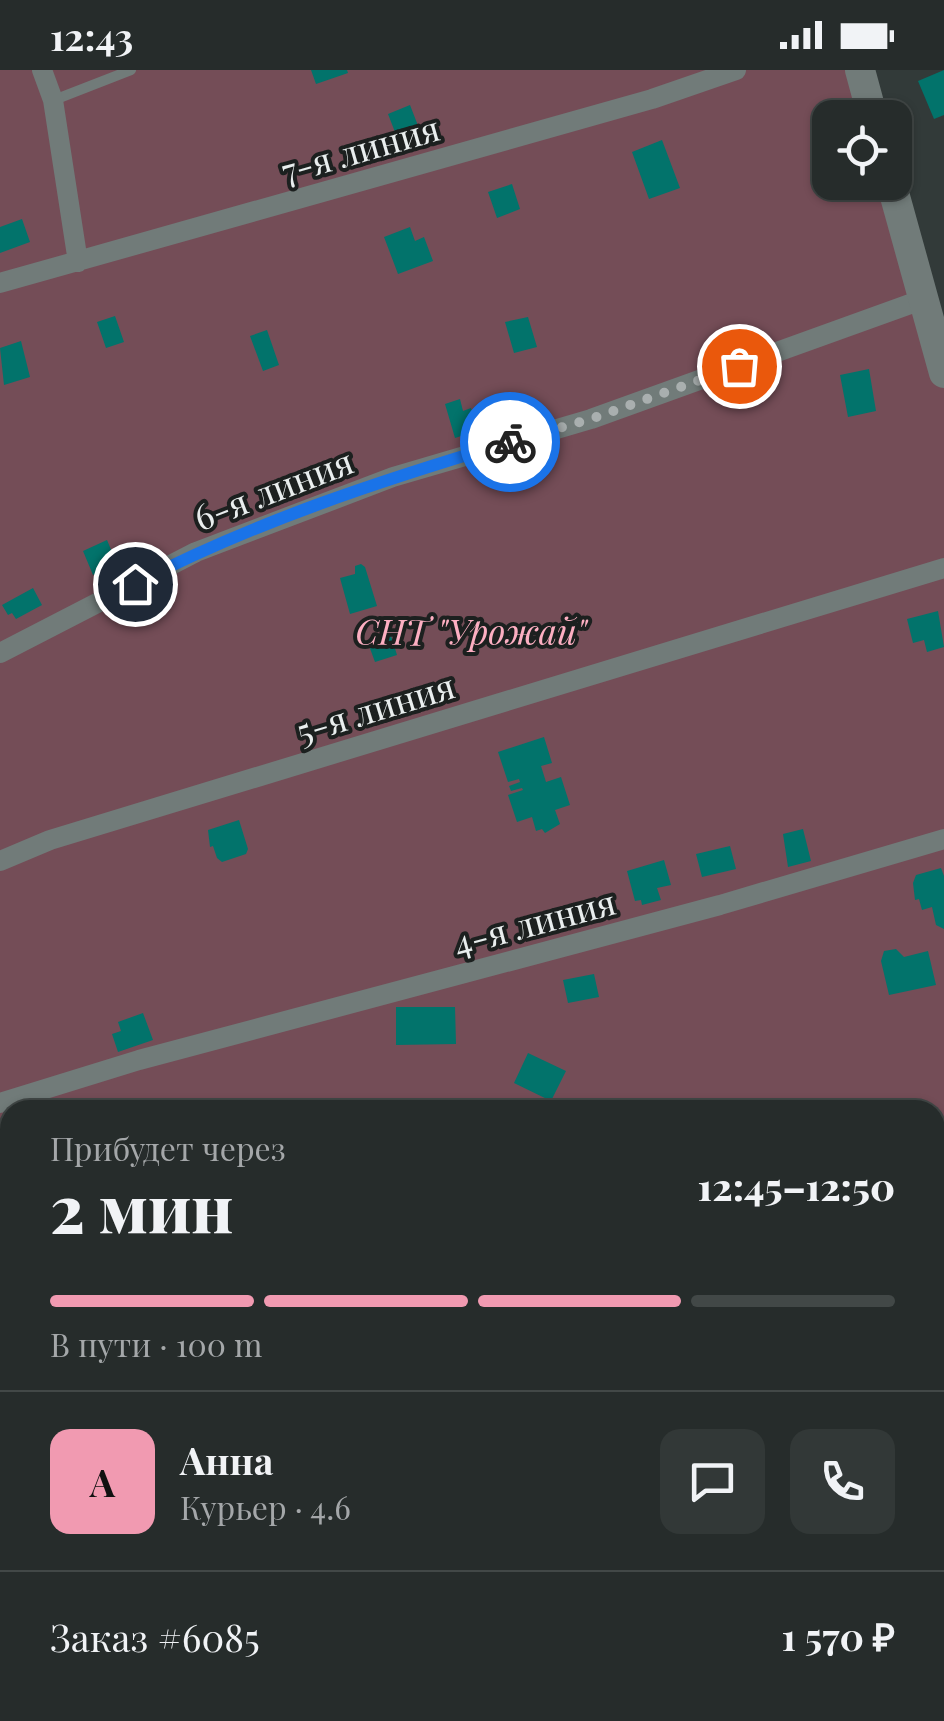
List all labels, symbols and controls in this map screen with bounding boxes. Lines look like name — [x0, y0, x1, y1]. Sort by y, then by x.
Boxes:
text: 12:43 — [50, 10, 133, 61]
map controls — [812, 100, 912, 200]
button: locate — [812, 100, 912, 200]
street label: 7-я линия — [275, 103, 445, 193]
pin — [697, 324, 782, 409]
icon: bag — [712, 339, 767, 394]
courier — [460, 392, 560, 492]
icon: bike — [483, 415, 538, 470]
street label: 6-я линия — [187, 436, 359, 540]
pin — [93, 542, 178, 627]
icon: home — [108, 557, 163, 612]
park label: СНТ "Урожай" — [355, 607, 588, 654]
street label: 5-я линия — [290, 661, 460, 753]
street label: 4-я линия — [448, 877, 620, 965]
text: Прибудет через — [50, 1126, 286, 1169]
text: 12:45–12:50 — [698, 1160, 895, 1211]
text: 2 мин — [50, 1163, 233, 1249]
text: В пути · 100 m — [50, 1322, 262, 1365]
button: chat — [660, 1429, 765, 1534]
button: phone — [790, 1429, 895, 1534]
text: Анна — [180, 1434, 273, 1485]
text: А — [90, 1456, 115, 1507]
text: Курьер · 4.6 — [180, 1485, 351, 1528]
text: 1 570 ₽ — [781, 1610, 895, 1661]
text: Заказ #6085 — [50, 1611, 260, 1662]

